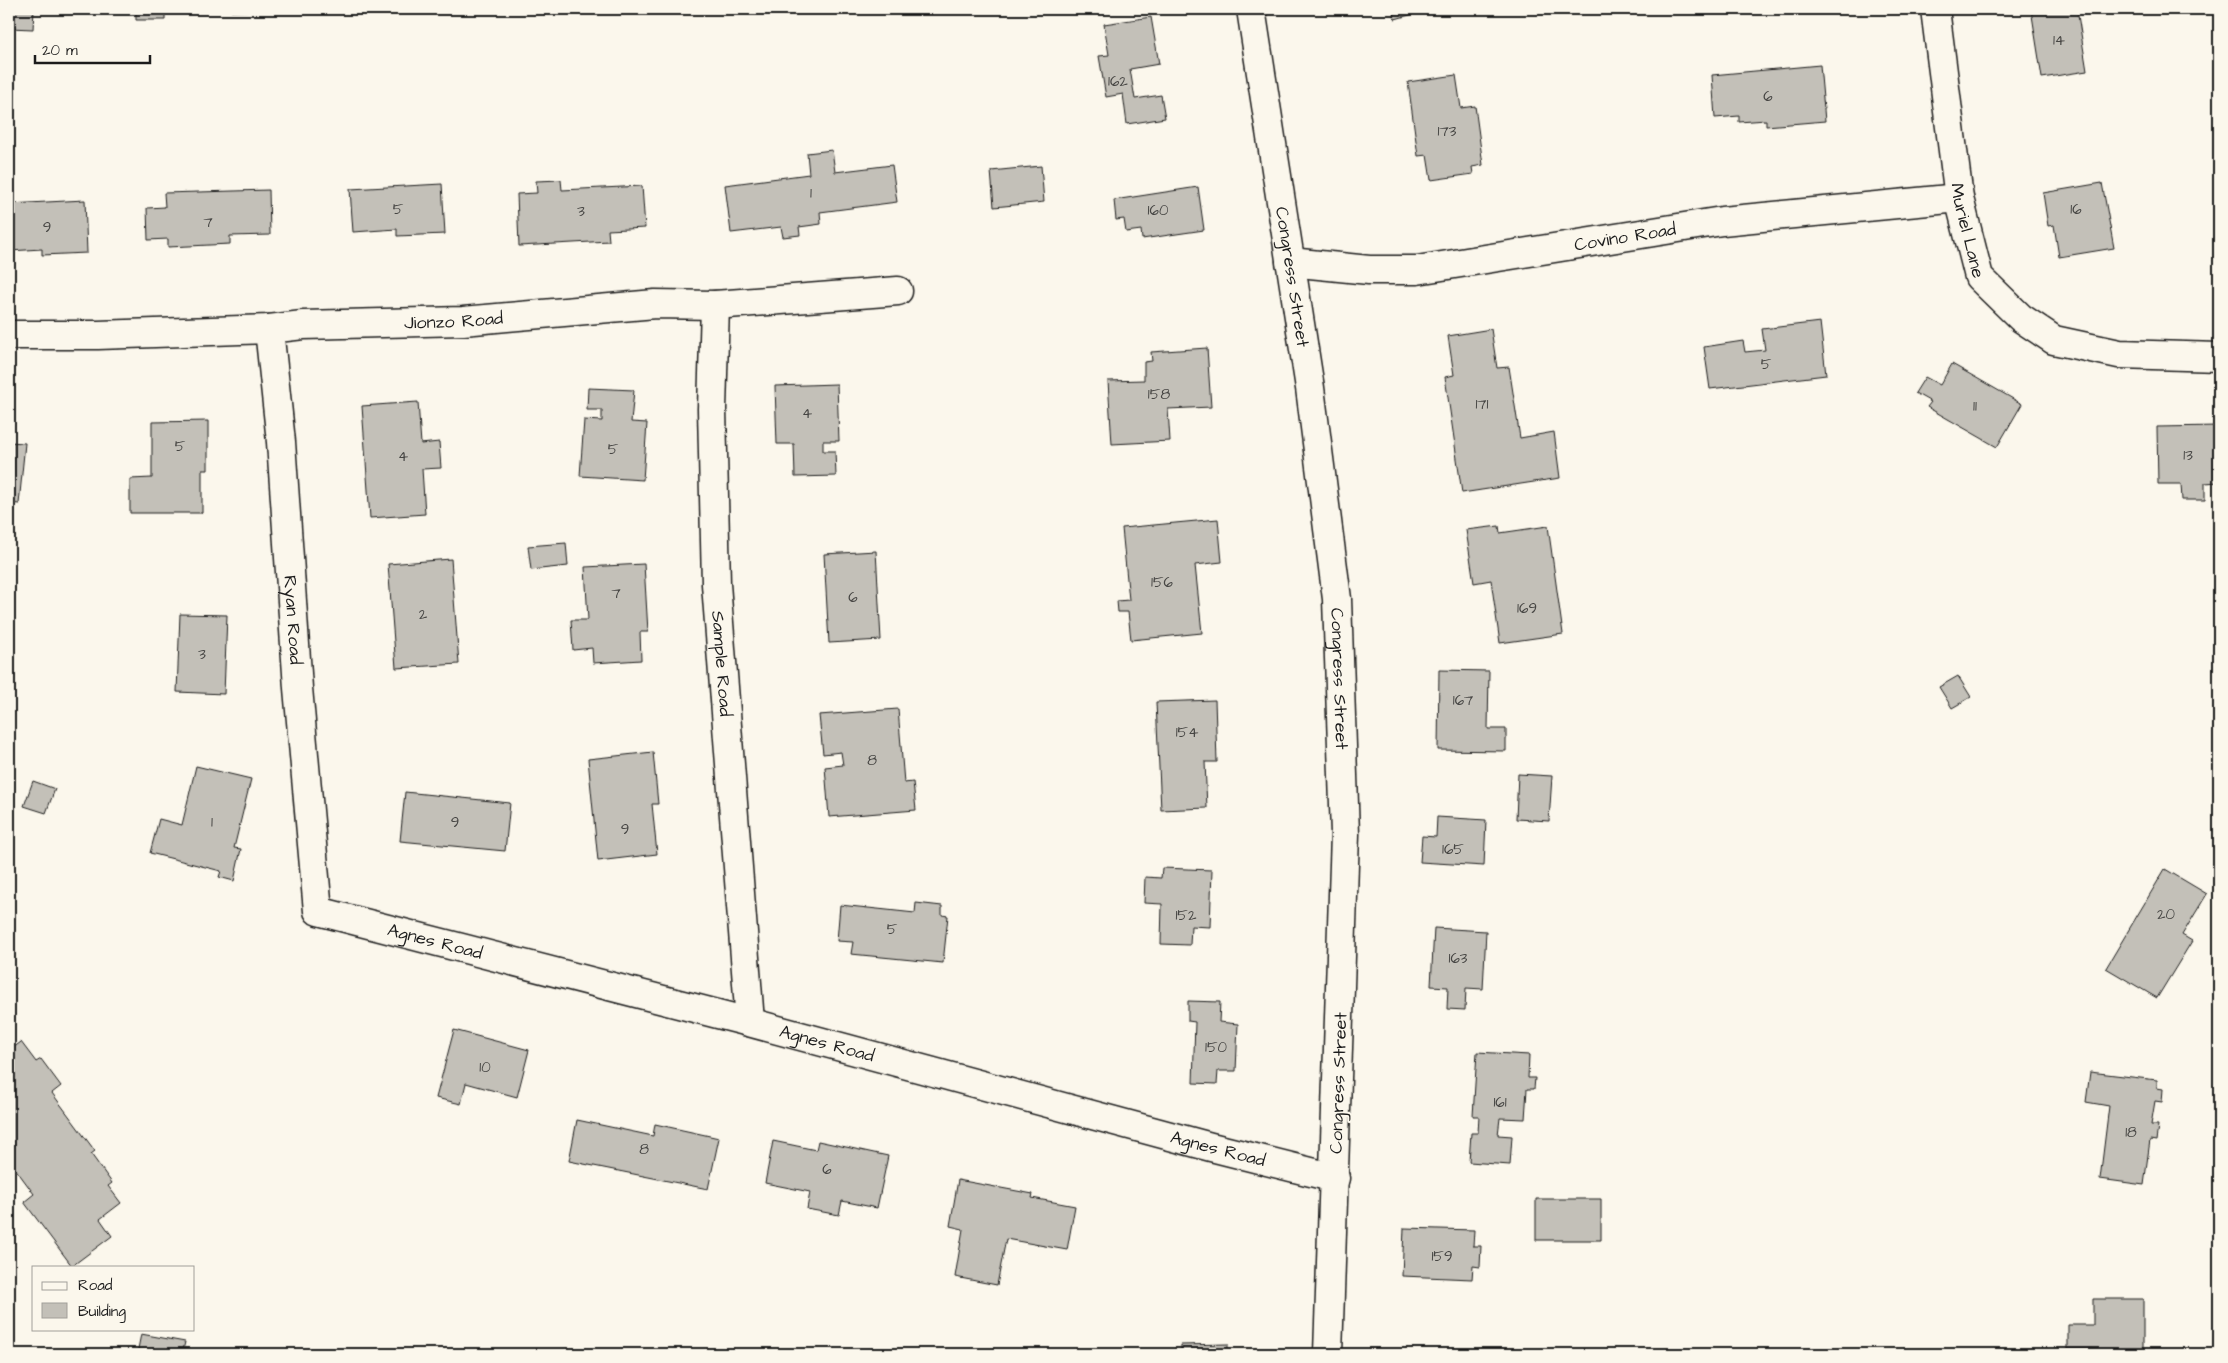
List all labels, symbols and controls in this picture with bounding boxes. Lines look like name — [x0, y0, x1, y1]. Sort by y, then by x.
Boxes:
house number: 14 — [2053, 30, 2065, 51]
scale bar — [35, 32, 150, 64]
text: 20 m — [42, 40, 78, 61]
house number: 162 — [1108, 71, 1128, 92]
house number: 6 — [1763, 86, 1773, 107]
house number: 173 — [1438, 121, 1457, 142]
street label: Muriel Lane — [1944, 182, 1991, 281]
house number: 1 — [810, 183, 812, 204]
house number: 5 — [393, 199, 404, 220]
house number: 16 — [2070, 199, 2082, 220]
house number: 160 — [1148, 200, 1169, 221]
house number: 3 — [577, 201, 585, 222]
street label: Congress Street — [1269, 205, 1316, 350]
house number: 7 — [203, 212, 213, 233]
house number: 9 — [43, 217, 51, 238]
street label: Covino Road — [1572, 217, 1678, 258]
street label: Jionzo Road — [404, 306, 504, 335]
house number: 5 — [1761, 354, 1772, 375]
house number: 158 — [1148, 384, 1170, 405]
house number: 171 — [1475, 394, 1489, 415]
house number: 11 — [1973, 396, 1977, 417]
house number: 4 — [802, 403, 812, 424]
house number: 5 — [175, 436, 186, 457]
house number: 5 — [608, 439, 619, 460]
house number: 13 — [2183, 445, 2193, 466]
house number: 4 — [398, 446, 408, 467]
house number: 156 — [1151, 572, 1174, 593]
street label: Ryan Road — [277, 574, 308, 665]
house number: 7 — [611, 583, 621, 604]
house number: 6 — [848, 587, 858, 608]
house number: 169 — [1517, 598, 1537, 619]
house number: 2 — [419, 604, 428, 625]
street label: Congress Street — [1324, 607, 1354, 751]
street label: Sample Road — [705, 610, 738, 718]
house number: 3 — [198, 644, 206, 665]
house number: 167 — [1453, 690, 1473, 711]
house number: 154 — [1176, 722, 1198, 743]
house number: 8 — [867, 750, 877, 771]
house number: 1 — [211, 812, 213, 833]
house number: 9 — [451, 812, 459, 833]
house number: 9 — [621, 819, 629, 840]
house number: 165 — [1442, 839, 1464, 860]
house number: 20 — [2157, 904, 2176, 925]
house number: 152 — [1175, 905, 1197, 926]
street label: Agnes Road — [385, 917, 485, 966]
house number: 5 — [887, 919, 898, 940]
house number: 163 — [1449, 948, 1468, 969]
street label: Congress Street — [1324, 1011, 1354, 1154]
street label: Agnes Road — [777, 1019, 877, 1068]
house number: 150 — [1205, 1037, 1228, 1058]
house number: 10 — [479, 1057, 491, 1078]
house number: 161 — [1493, 1092, 1507, 1113]
house number: 18 — [2125, 1122, 2137, 1143]
street label: Agnes Road — [1168, 1125, 1268, 1173]
house number: 8 — [639, 1139, 649, 1160]
house number: 6 — [822, 1159, 832, 1180]
house number: 159 — [1431, 1246, 1453, 1267]
legend — [32, 1266, 195, 1330]
text: Road — [78, 1275, 113, 1296]
text: Building — [78, 1301, 126, 1323]

